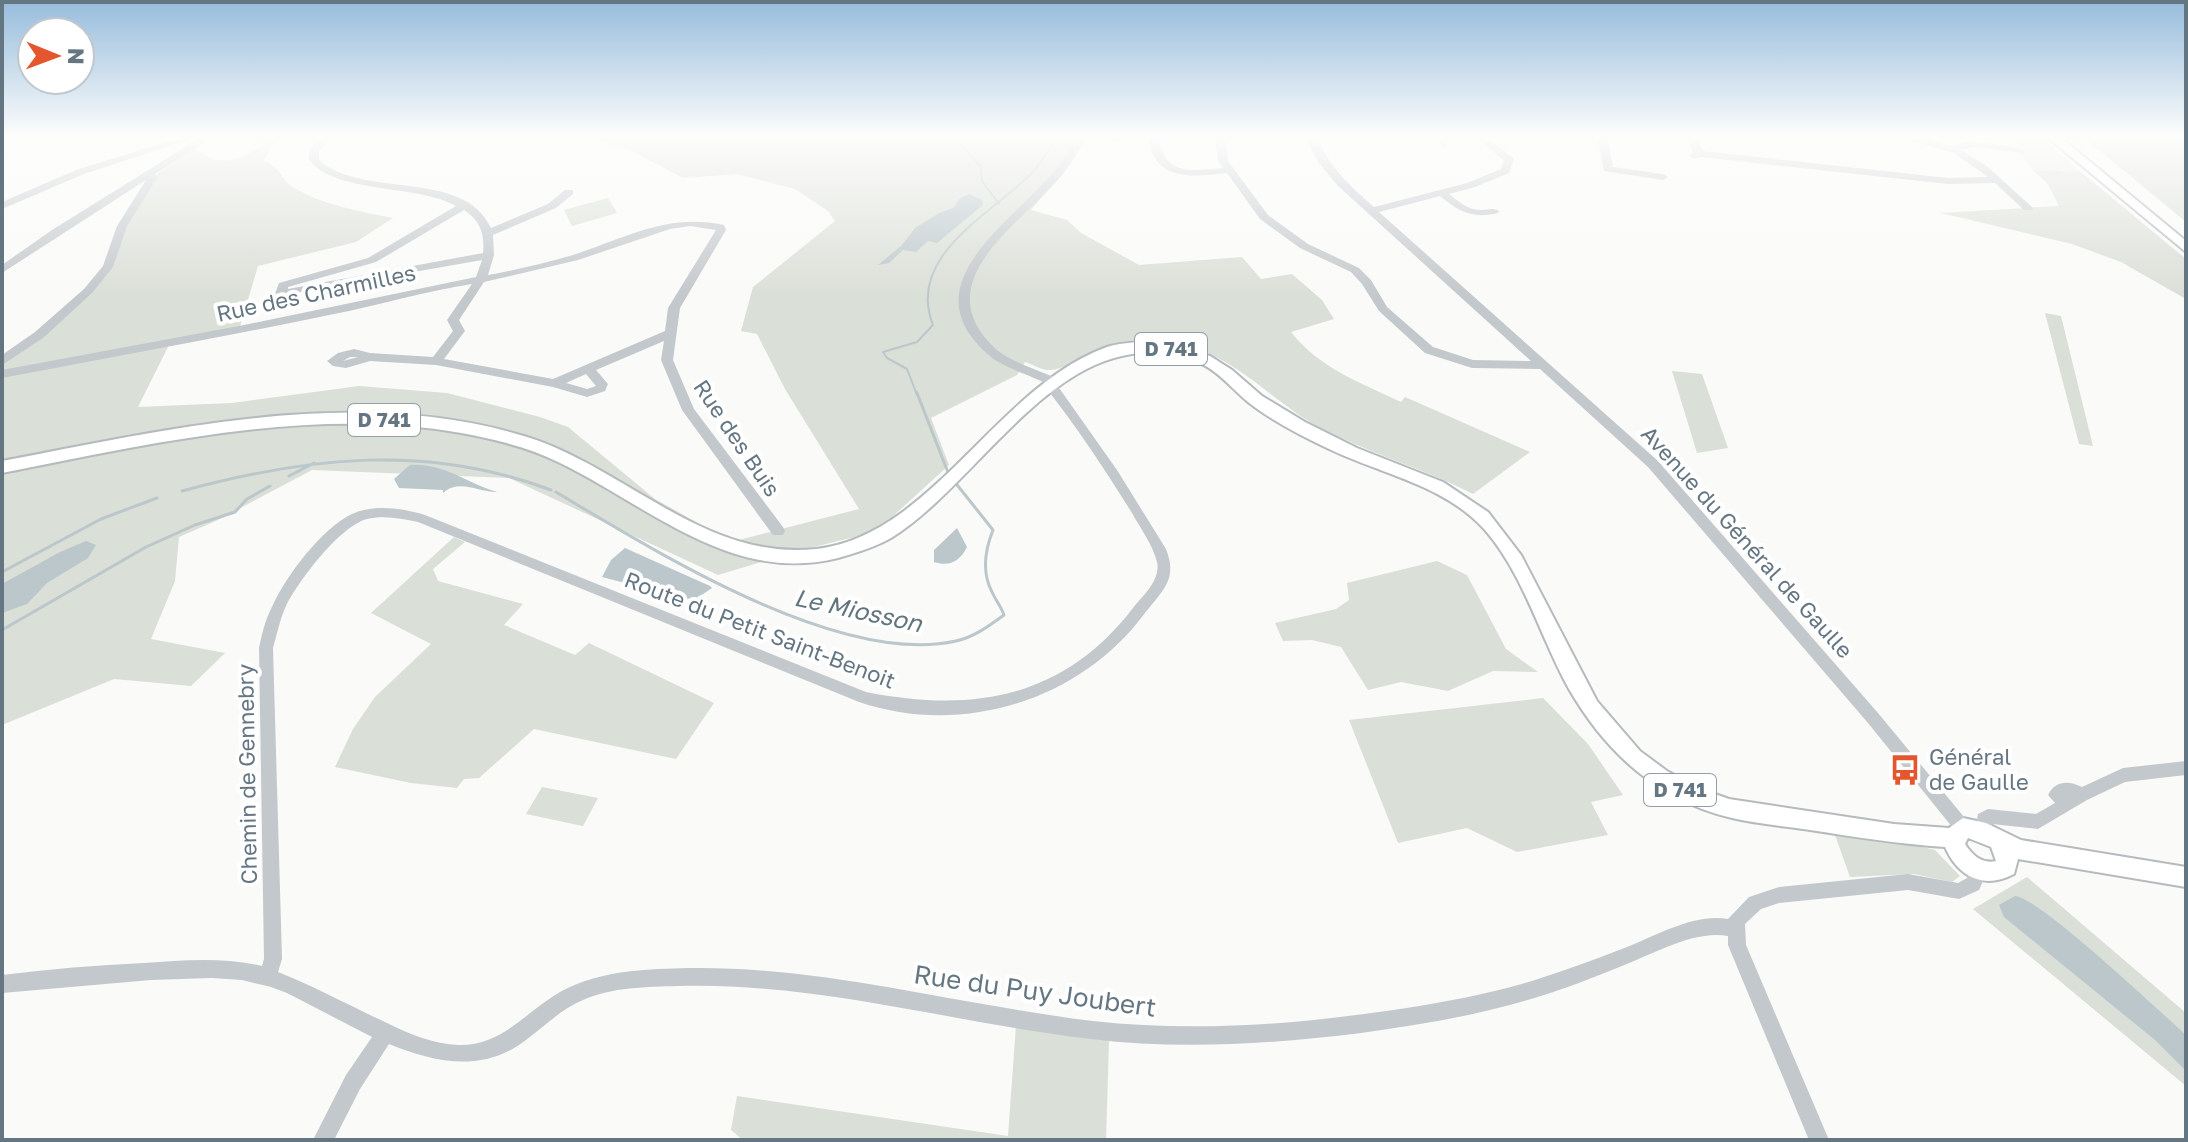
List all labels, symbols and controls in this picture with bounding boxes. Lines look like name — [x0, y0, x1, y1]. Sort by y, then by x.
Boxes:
north arrow — [16, 16, 96, 96]
text: N — [63, 48, 90, 65]
street label: Rue des Charmilles — [214, 258, 418, 327]
road number: D 741 — [1135, 333, 1207, 365]
street label: Rue des Buis — [688, 374, 786, 501]
road number: D 741 — [348, 404, 420, 436]
street label: Avenue du Général de Gaulle — [1636, 420, 1859, 663]
street label: Route du Petit Saint-Benoit — [621, 565, 899, 694]
water label: Le Miosson — [792, 582, 926, 637]
street label: Chemin de Gennebry — [231, 663, 262, 885]
place label: Général de Gaulle — [1929, 743, 2029, 795]
bus stop icon: Général de Gaulle — [1888, 753, 1922, 787]
road number: D 741 — [1644, 774, 1716, 806]
street label: Rue du Puy Joubert — [912, 958, 1158, 1023]

